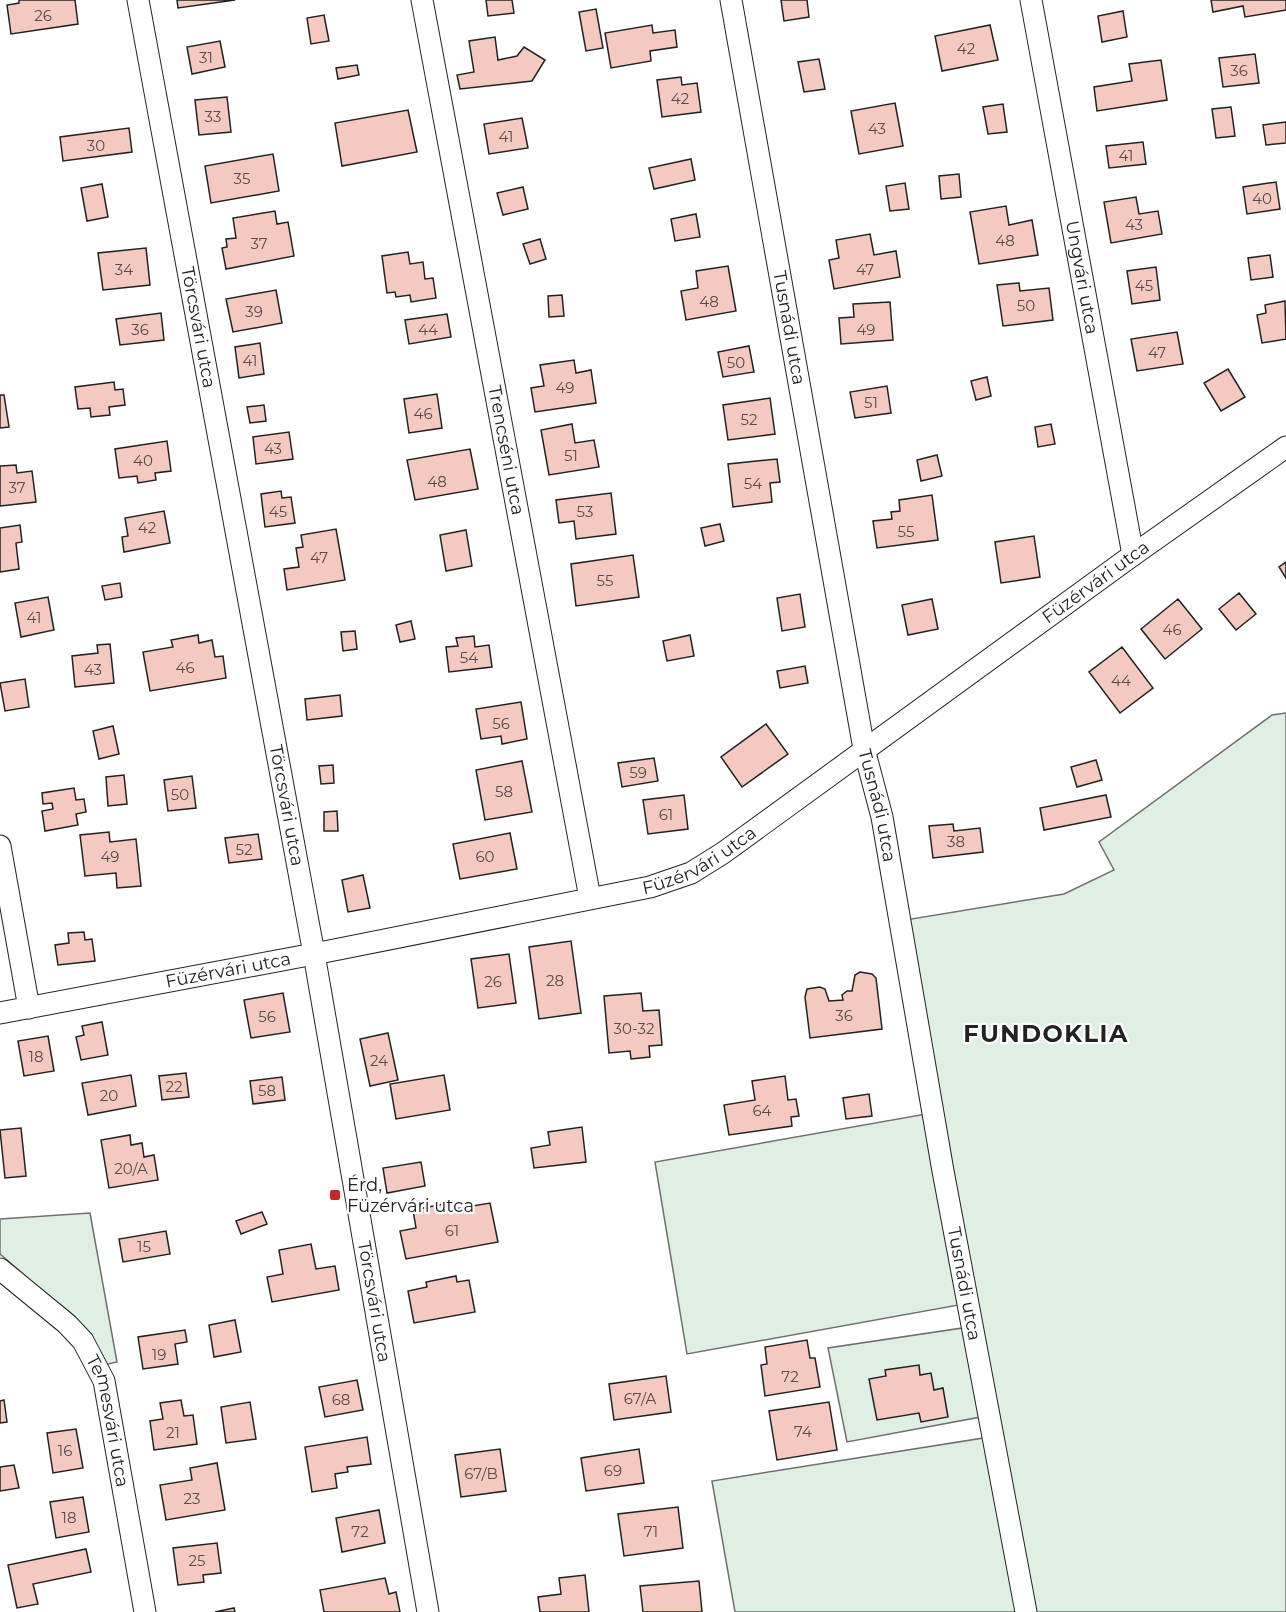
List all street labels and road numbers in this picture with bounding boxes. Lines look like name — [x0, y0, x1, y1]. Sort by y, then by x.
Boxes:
street label: Ungvári utca — [1061, 219, 1103, 336]
street label: Törcsvári utca — [176, 265, 220, 390]
street label: Tusnádi utca — [768, 269, 810, 387]
street label: Trencséni utca — [483, 384, 529, 517]
street label: Füzérvári utca — [1038, 536, 1154, 628]
street label: Törcsvári utca — [265, 743, 309, 868]
street label: Tusnádi utca — [854, 747, 901, 864]
street label: Füzérvári utca — [640, 822, 761, 899]
street label: Füzérvári utca — [164, 948, 293, 993]
street label: Tusnádi utca — [943, 1225, 986, 1342]
street label: Törcsvári utca — [353, 1239, 396, 1364]
street label: Temesvári utca — [81, 1351, 134, 1489]

